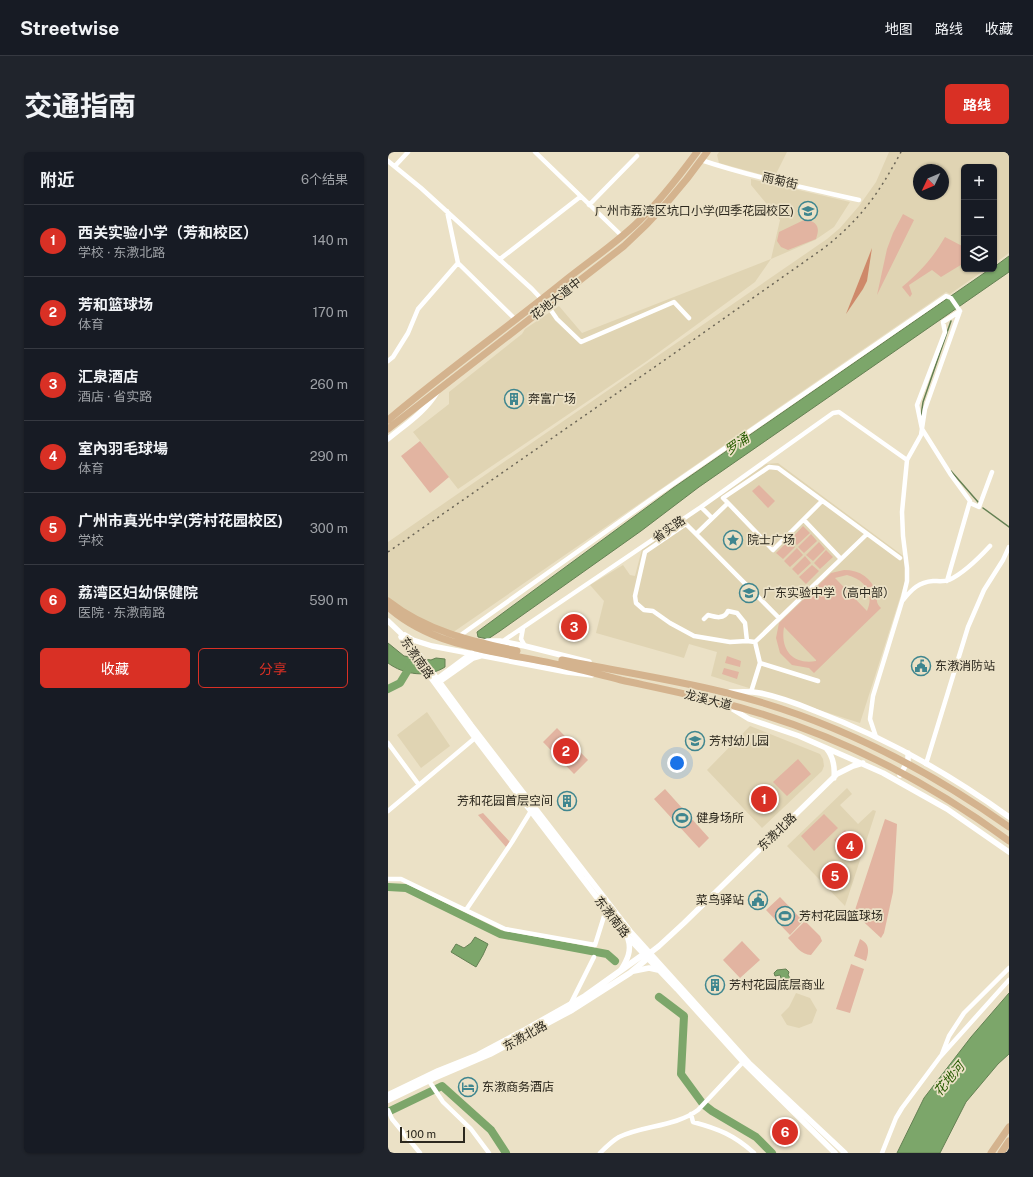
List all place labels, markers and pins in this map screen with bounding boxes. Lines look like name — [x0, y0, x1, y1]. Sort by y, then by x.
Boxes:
school or university icon: 广州市荔湾区坑口小学(四季花园校区) — [797, 200, 819, 222]
place label: 广州市荔湾区坑口小学(四季花园校区) — [595, 204, 794, 218]
building icon: 奔富广场 — [503, 388, 525, 410]
place label: 奔富广场 — [528, 392, 576, 406]
place icon: 院士广场 — [722, 529, 744, 551]
place label: 院士广场 — [747, 533, 795, 547]
school or university icon: 广东实验中学（高中部） — [738, 582, 760, 604]
place label: 广东实验中学（高中部） — [763, 586, 895, 600]
pin: 3 — [561, 612, 587, 642]
public building icon: 东漖消防站 — [910, 655, 932, 677]
place label: 东漖消防站 — [935, 659, 995, 673]
school or university icon: 芳村幼儿园 — [684, 730, 706, 752]
place label: 芳村幼儿园 — [709, 734, 769, 748]
pin: 2 — [553, 736, 579, 766]
pin: 1 — [751, 784, 777, 814]
building icon: 芳和花园首层空间 — [556, 790, 578, 812]
place label: 芳和花园首层空间 — [457, 794, 553, 808]
sports icon: 健身场所 — [671, 807, 693, 829]
place label: 健身场所 — [696, 811, 744, 825]
pin: 4 — [837, 831, 863, 861]
pin: 5 — [822, 861, 848, 891]
public building icon: 菜鸟驿站 — [747, 889, 769, 911]
place label: 菜鸟驿站 — [696, 893, 744, 907]
sports icon: 芳村花园篮球场 — [774, 905, 796, 927]
place label: 芳村花园篮球场 — [799, 909, 883, 923]
building icon: 芳村花园底层商业 — [704, 974, 726, 996]
place label: 芳村花园底层商业 — [729, 978, 825, 992]
hotel icon: 东漖商务酒店 — [457, 1076, 479, 1098]
place label: 东漖商务酒店 — [482, 1080, 554, 1094]
pin: 6 — [772, 1117, 798, 1147]

